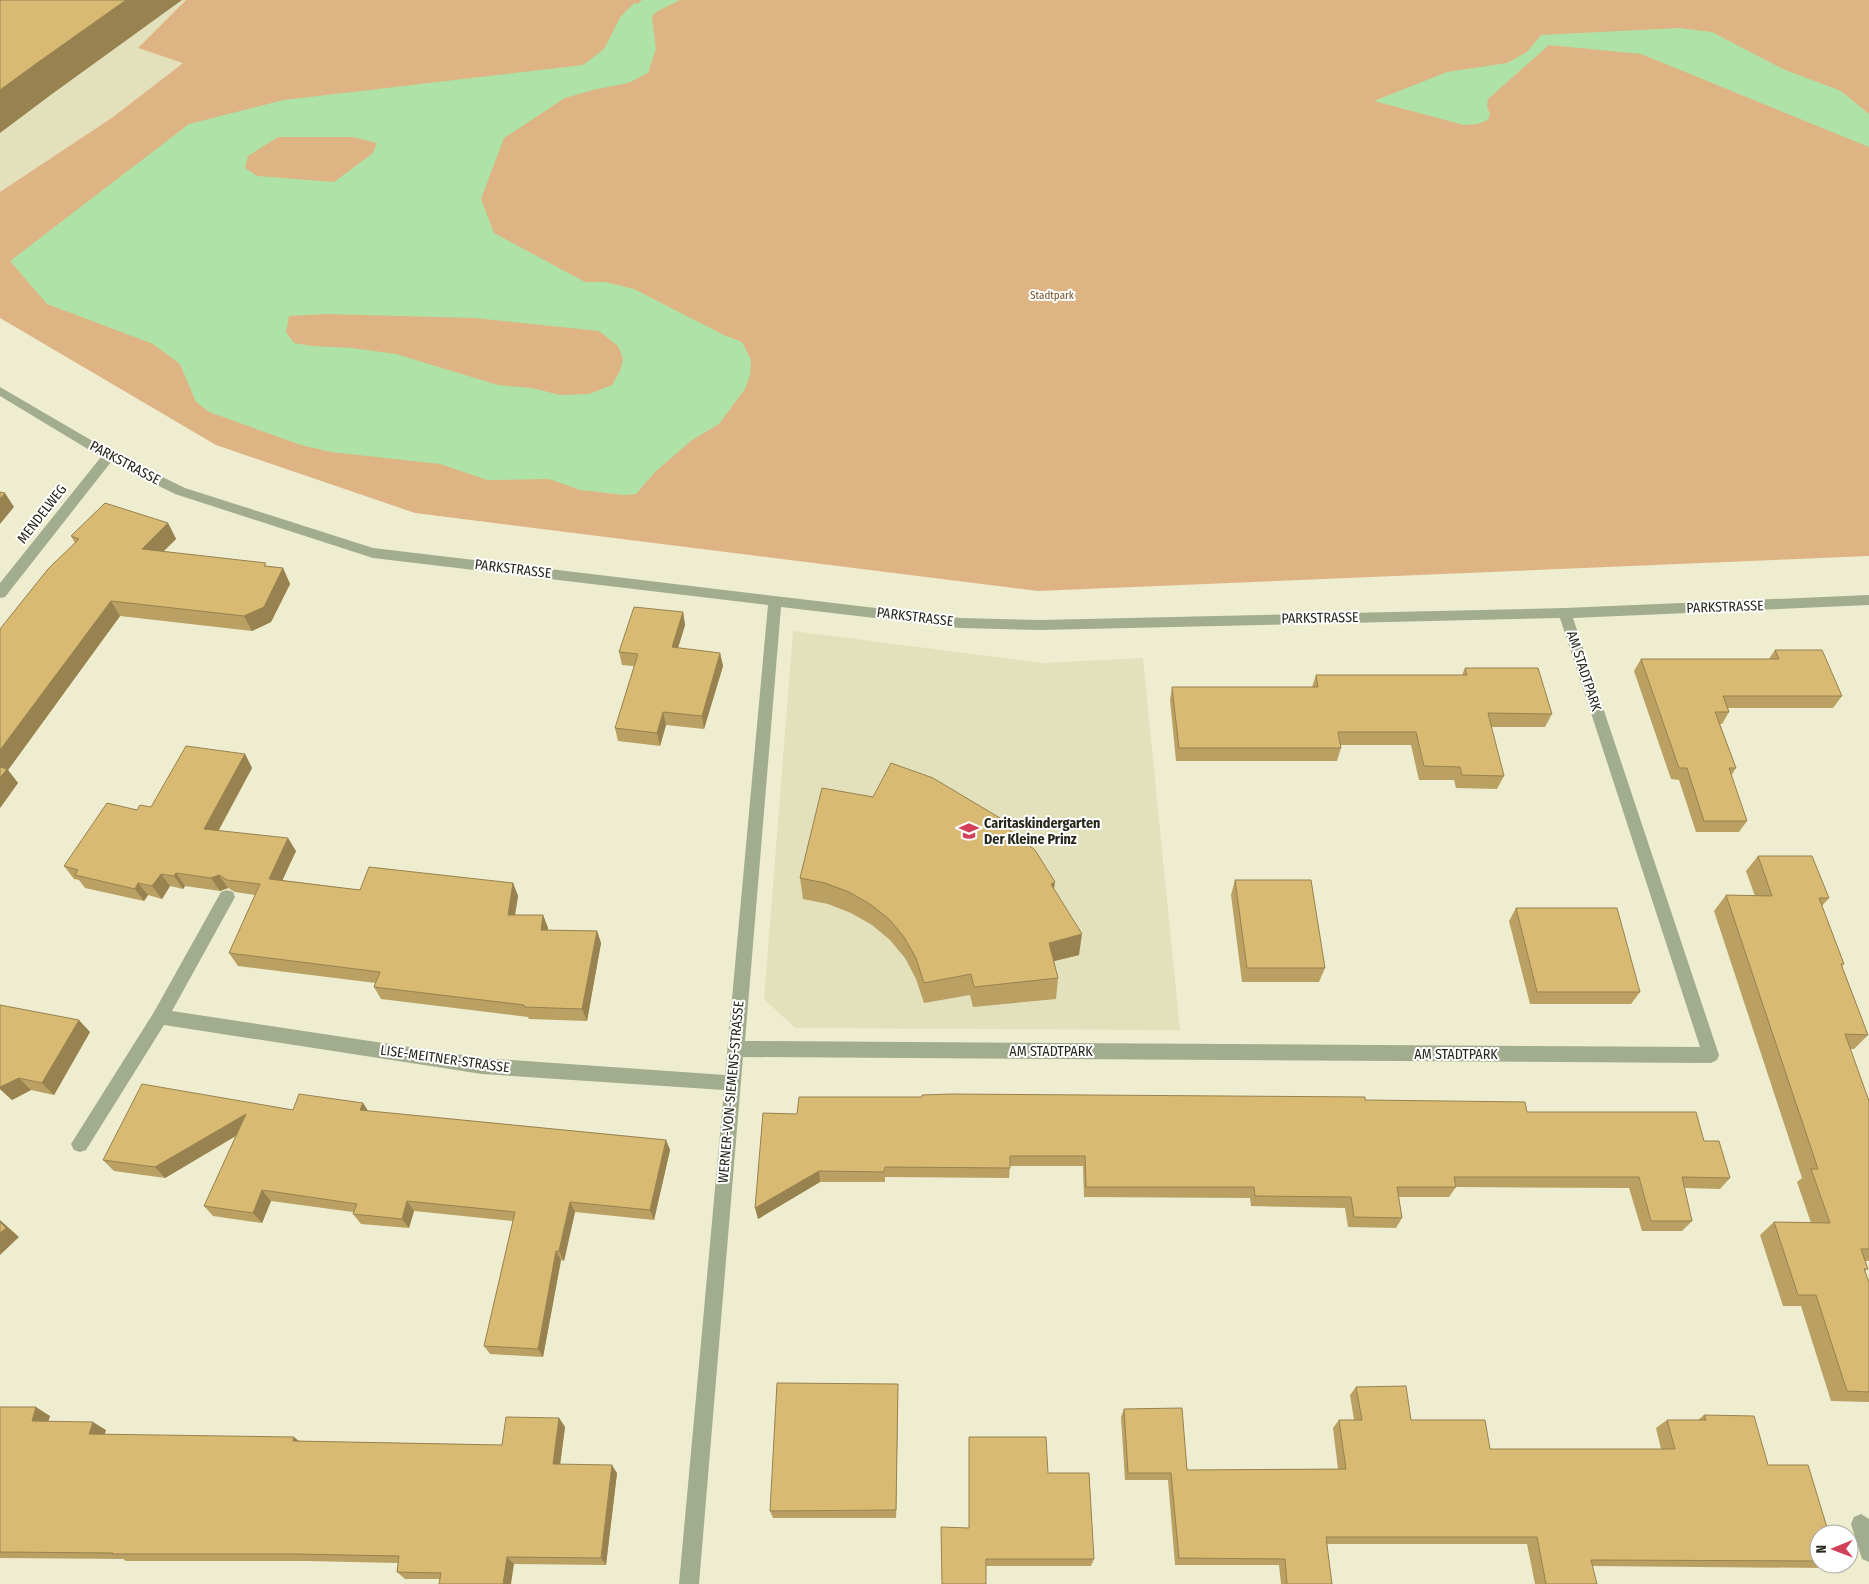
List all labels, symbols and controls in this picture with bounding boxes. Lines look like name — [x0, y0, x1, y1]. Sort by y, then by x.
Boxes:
park label: Stadtpark — [1030, 289, 1075, 302]
street label: PARKSTRASSE — [87, 437, 163, 489]
street label: MENDELWEG — [14, 481, 70, 547]
street label: PARKSTRASSE — [474, 556, 553, 582]
street label: PARKSTRASSE — [1686, 597, 1764, 617]
street label: PARKSTRASSE — [876, 604, 955, 630]
street label: PARKSTRASSE — [1281, 609, 1359, 627]
street label: AM STADTPARK — [1563, 629, 1605, 714]
place label: Caritaskindergarten Der Kleine Prinz — [984, 815, 1100, 848]
school or university icon: Caritaskindergarten Der Kleine Prinz — [958, 820, 980, 842]
street label: WERNER-VON-SIEMENS-STRASSE — [715, 1000, 747, 1184]
street label: LISE-MEITNER-STRASSE — [379, 1042, 511, 1077]
street label: AM STADTPARK — [1009, 1043, 1093, 1060]
street label: AM STADTPARK — [1414, 1046, 1498, 1063]
north arrow — [1809, 1524, 1859, 1574]
text: N — [1813, 1545, 1830, 1554]

